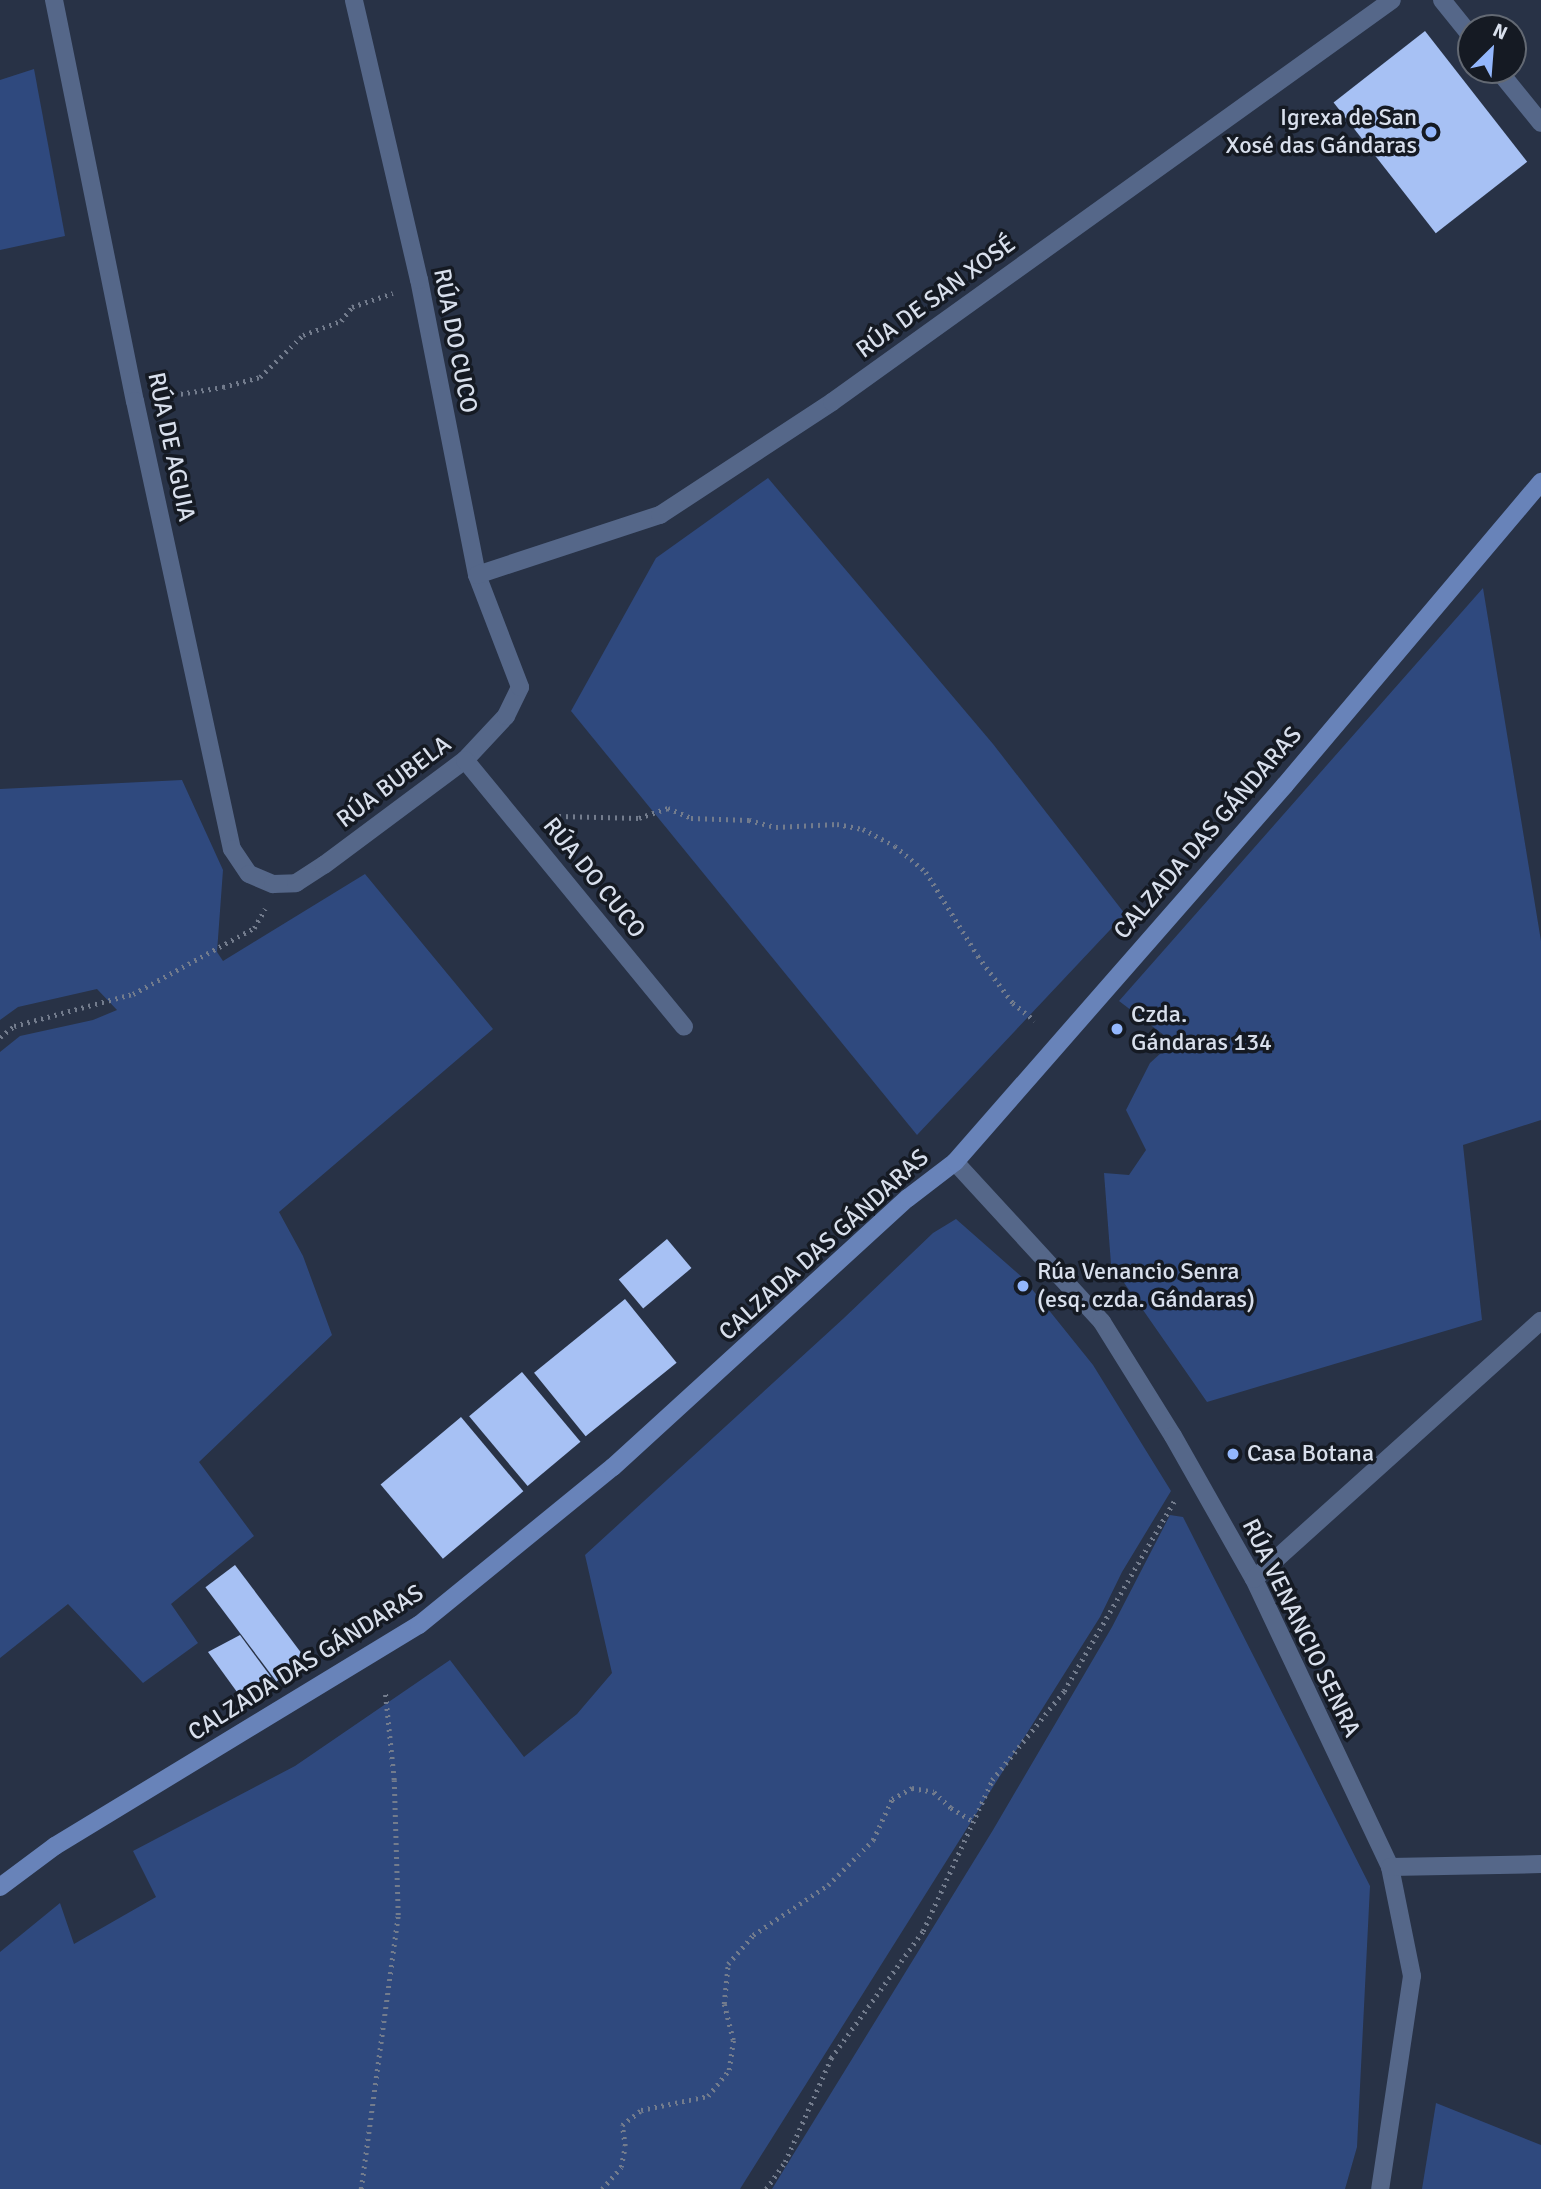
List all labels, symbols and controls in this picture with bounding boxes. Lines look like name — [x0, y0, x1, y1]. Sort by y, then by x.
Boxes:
north arrow — [1457, 14, 1527, 84]
text: N — [1489, 18, 1511, 45]
place label: Igrexa de San Xosé das Gándaras — [1226, 104, 1417, 160]
marker: Igrexa de San Xosé das Gándaras — [1423, 124, 1439, 140]
street label: RÚA DE SAN XOSÉ — [851, 230, 1021, 364]
street label: RÚA DO CUCO — [427, 266, 483, 416]
street label: RÚA DE AGUIA — [141, 370, 201, 524]
street label: CALZADA DAS GÁNDARAS — [1108, 721, 1308, 945]
street label: RÚA BUBELA — [331, 730, 457, 834]
street label: RÚA DO CUCO — [537, 812, 651, 944]
place label: Czda. Gándaras 134 — [1131, 1001, 1272, 1057]
marker: Czda. Gándaras 134 — [1109, 1021, 1125, 1037]
street label: CALZADA DAS GÁNDARAS — [713, 1143, 935, 1347]
place label: Rúa Venancio Senra (esq. czda. Gándaras) — [1037, 1258, 1255, 1314]
marker: Rúa Venancio Senra (esq. czda. Gándaras) — [1015, 1278, 1031, 1294]
place label: Casa Botana — [1247, 1440, 1374, 1468]
marker: Casa Botana — [1225, 1446, 1241, 1462]
street label: RÚA VENANCIO SENRA — [1236, 1514, 1366, 1742]
street label: CALZADA DAS GÁNDARAS — [183, 1579, 429, 1747]

